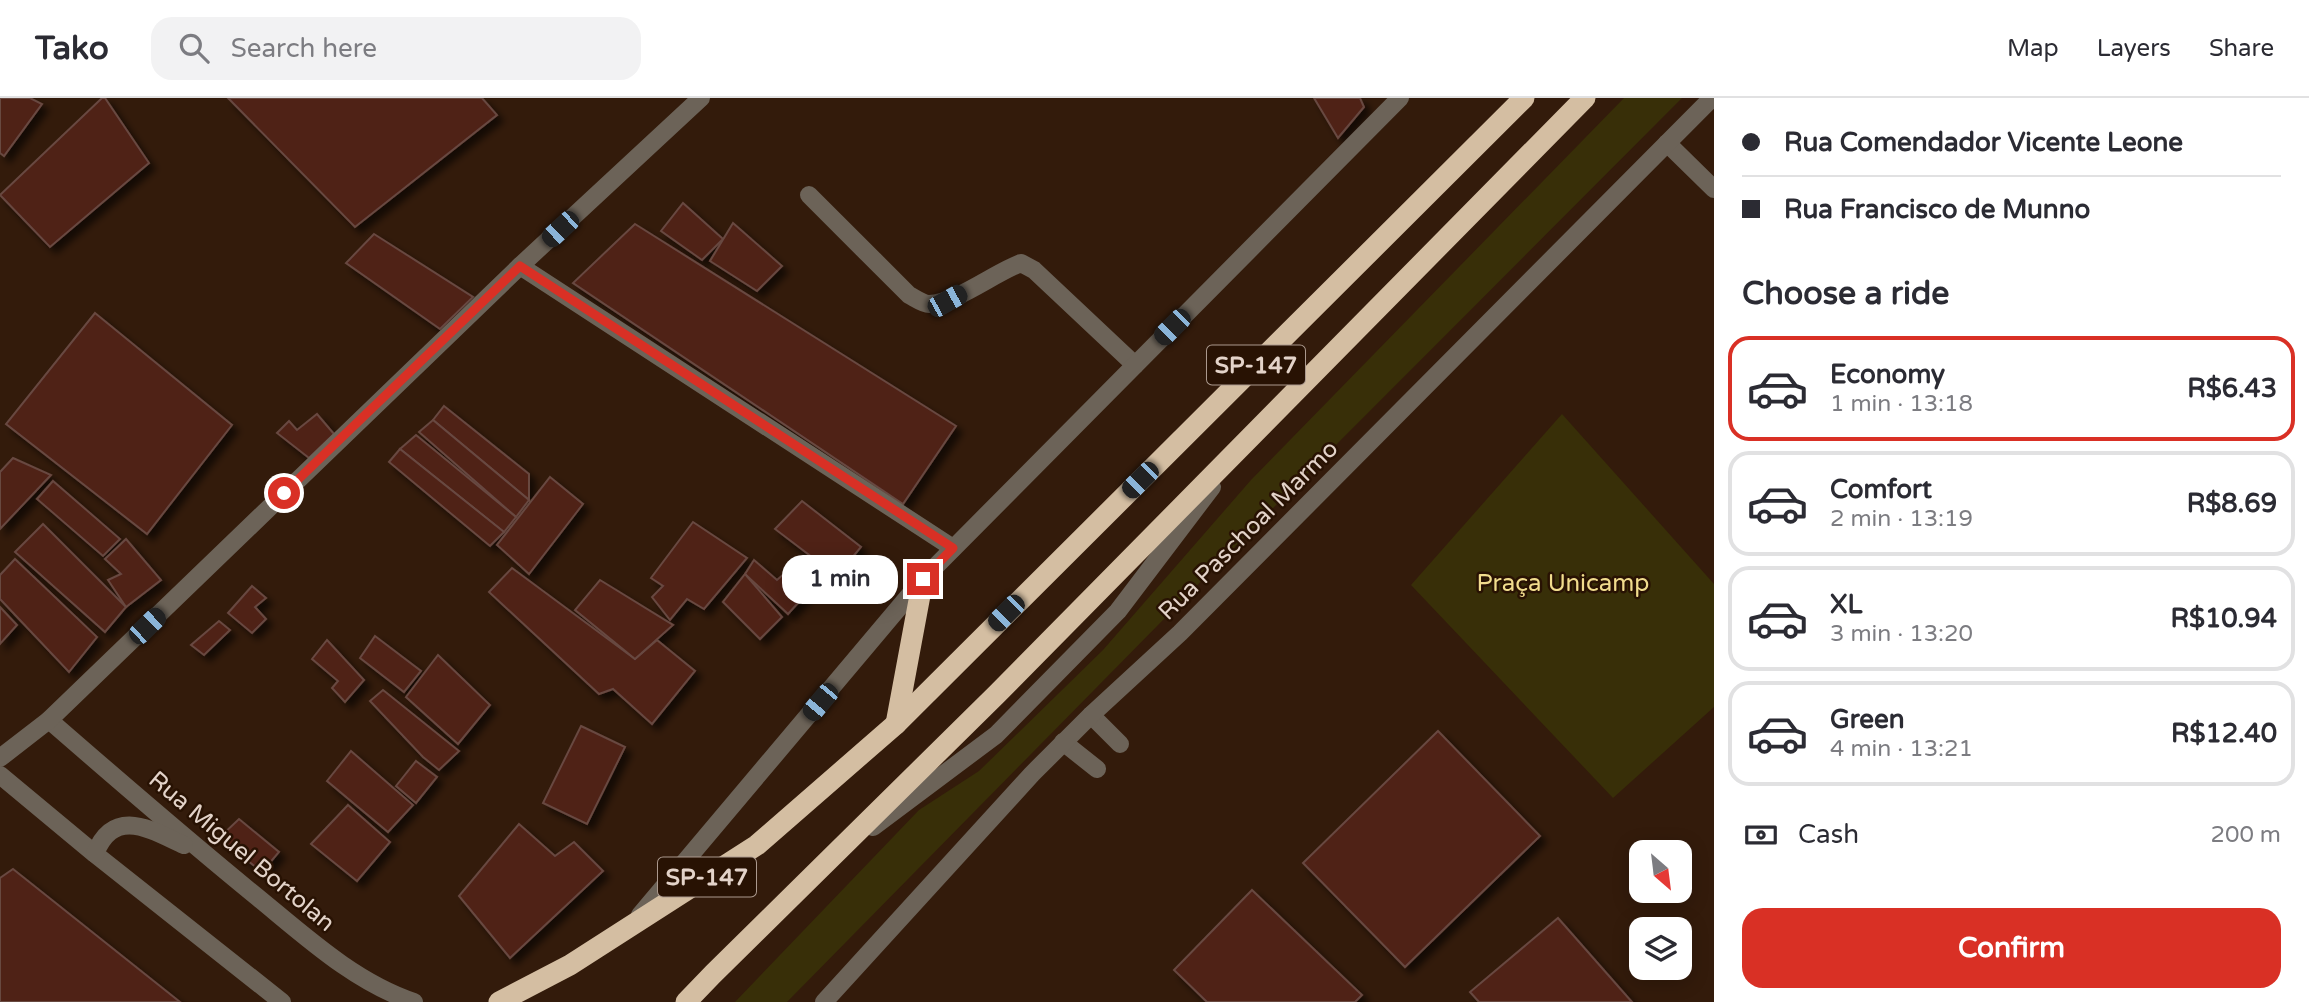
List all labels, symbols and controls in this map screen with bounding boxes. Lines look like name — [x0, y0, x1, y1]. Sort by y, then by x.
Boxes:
search box — [151, 17, 641, 80]
text: Tako — [35, 29, 109, 68]
icon: search — [175, 29, 213, 67]
text: Search here — [231, 33, 377, 64]
text: Map — [2007, 34, 2059, 63]
text: Layers — [2097, 34, 2171, 63]
text: Share — [2209, 34, 2274, 63]
text: Rua Comendador Vicente Leone — [1784, 127, 2183, 158]
text: Rua Francisco de Munno — [1784, 194, 2090, 225]
car — [538, 207, 583, 251]
text: Choose a ride — [1742, 275, 1949, 313]
car — [924, 282, 971, 320]
car — [1150, 305, 1195, 349]
road number: SP-147 — [1207, 346, 1305, 384]
icon: car — [1746, 357, 1809, 420]
text: Economy — [1830, 359, 1945, 390]
text: R$6.43 — [2187, 373, 2277, 404]
text: 1 min · 13:18 — [1830, 390, 1973, 418]
street label: Rua Paschoal Marmo — [1152, 434, 1344, 626]
car — [1118, 458, 1163, 502]
icon: car — [1746, 472, 1809, 535]
text: Comfort — [1830, 474, 1932, 505]
route start — [268, 477, 300, 509]
text: R$8.69 — [2187, 488, 2277, 519]
text: 2 min · 13:19 — [1830, 505, 1973, 533]
callout: 1 min — [783, 554, 898, 603]
route end — [907, 563, 939, 595]
text: 1 min — [809, 565, 871, 593]
park label: Praça Unicamp — [1477, 569, 1649, 598]
icon: car — [1746, 587, 1809, 650]
text: XL — [1830, 589, 1862, 620]
car — [984, 591, 1029, 635]
text: R$10.94 — [2170, 603, 2277, 634]
car — [125, 604, 170, 648]
text: 3 min · 13:20 — [1830, 620, 1973, 648]
car — [799, 679, 842, 725]
icon: car — [1746, 702, 1809, 765]
text: Green — [1830, 704, 1905, 735]
text: R$12.40 — [2171, 718, 2277, 749]
text: 4 min · 13:21 — [1830, 735, 1973, 763]
street label: Rua Miguel Bortolan — [143, 765, 341, 938]
icon: cash — [1742, 816, 1780, 854]
text: Cash — [1798, 819, 1859, 850]
text: 200 m — [2211, 821, 2281, 849]
north arrow — [1629, 840, 1692, 903]
map controls — [1629, 840, 1692, 980]
road number: SP-147 — [658, 858, 756, 897]
button: Confirm — [1742, 908, 2281, 988]
button: layers — [1629, 917, 1692, 980]

